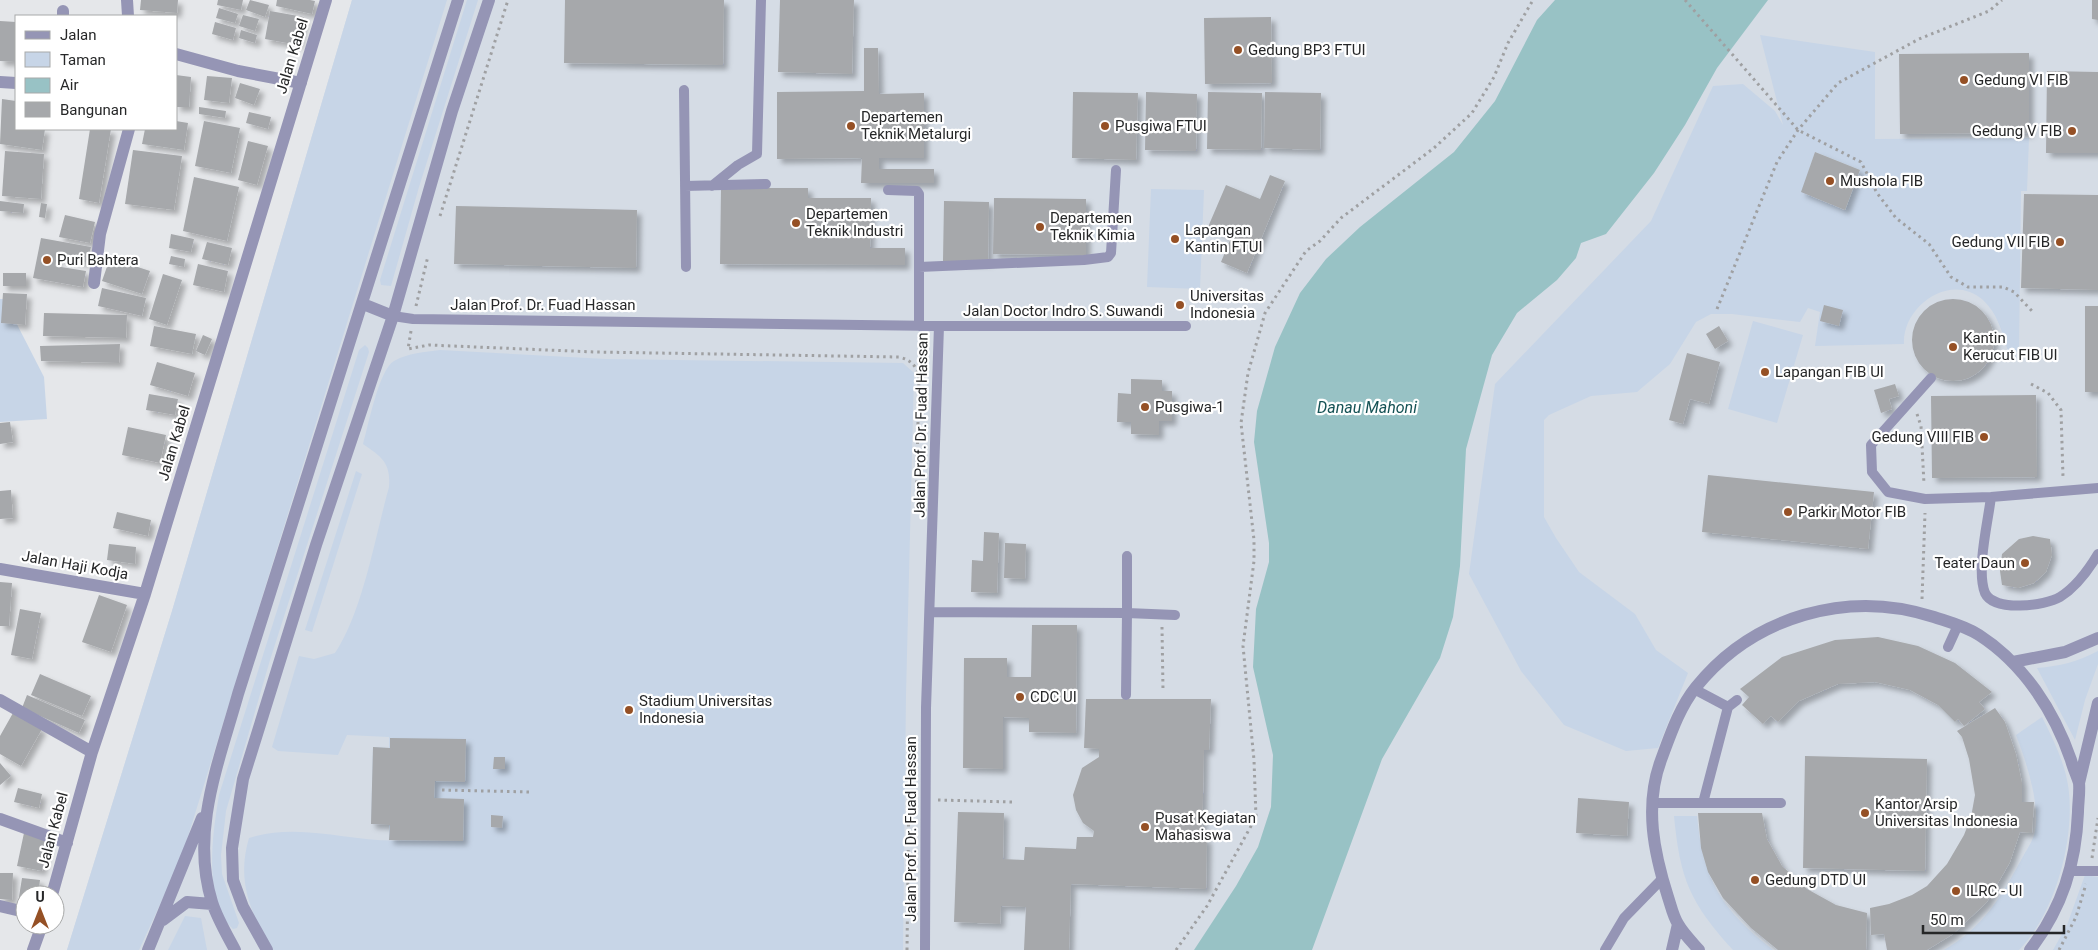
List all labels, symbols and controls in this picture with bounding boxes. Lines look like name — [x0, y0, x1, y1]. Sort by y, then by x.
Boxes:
legend — [15, 15, 178, 130]
street label: Jalan Kabel — [272, 16, 312, 96]
text: Jalan — [60, 26, 97, 44]
place label: Gedung BP3 FTUI — [1248, 41, 1365, 59]
marker: Gedung BP3 FTUI — [1232, 44, 1244, 56]
text: Taman — [60, 51, 106, 69]
place label: Gedung VI FIB — [1974, 71, 2068, 89]
marker: Gedung VI FIB — [1958, 74, 1970, 86]
text: Air — [60, 76, 79, 94]
text: Bangunan — [60, 101, 127, 119]
place label: Departemen Teknik Metalurgi — [861, 108, 971, 143]
place label: Pusgiwa FTUI — [1115, 117, 1207, 135]
marker: Departemen Teknik Metalurgi — [845, 120, 857, 132]
marker: Pusgiwa FTUI — [1099, 120, 1111, 132]
place label: Gedung V FIB — [1972, 122, 2062, 140]
marker: Gedung V FIB — [2066, 125, 2078, 137]
place label: Mushola FIB — [1840, 172, 1923, 190]
marker: Mushola FIB — [1824, 175, 1836, 187]
place label: Departemen Teknik Industri — [806, 205, 904, 240]
place label: Departemen Teknik Kimia — [1050, 209, 1135, 244]
marker: Departemen Teknik Industri — [790, 217, 802, 229]
marker: Departemen Teknik Kimia — [1034, 221, 1046, 233]
place label: Lapangan Kantin FTUI — [1185, 221, 1263, 256]
marker: Lapangan Kantin FTUI — [1169, 233, 1181, 245]
place label: Gedung VII FIB — [1952, 233, 2050, 251]
marker: Gedung VII FIB — [2054, 236, 2066, 248]
place label: Puri Bahtera — [57, 251, 139, 269]
marker: Puri Bahtera — [41, 254, 53, 266]
place label: Universitas Indonesia — [1190, 287, 1264, 322]
street label: Jalan Prof. Dr. Fuad Hassan — [450, 296, 636, 314]
marker: Universitas Indonesia — [1174, 299, 1186, 311]
street label: Jalan Doctor Indro S. Suwandi — [963, 302, 1163, 320]
place label: Kantin Kerucut FIB UI — [1963, 329, 2058, 364]
street label: Jalan Prof. Dr. Fuad Hassan — [910, 332, 932, 518]
marker: Kantin Kerucut FIB UI — [1947, 341, 1959, 353]
place label: Lapangan FIB UI — [1775, 363, 1884, 381]
marker: Lapangan FIB UI — [1759, 366, 1771, 378]
place label: Pusgiwa-1 — [1155, 398, 1225, 416]
water label: Danau Mahoni — [1317, 398, 1417, 417]
marker: Pusgiwa-1 — [1139, 401, 1151, 413]
street label: Jalan Kabel — [154, 403, 194, 483]
place label: Gedung VIII FIB — [1871, 428, 1974, 446]
marker: Gedung VIII FIB — [1978, 431, 1990, 443]
place label: Parkir Motor FIB — [1798, 503, 1906, 521]
marker: Parkir Motor FIB — [1782, 506, 1794, 518]
street label: Jalan Haji Kodja — [20, 547, 130, 583]
place label: Teater Daun — [1934, 554, 2015, 572]
marker: Teater Daun — [2019, 557, 2031, 569]
place label: CDC UI — [1030, 688, 1077, 706]
marker: CDC UI — [1014, 691, 1026, 703]
place label: Stadium Universitas Indonesia — [639, 692, 772, 727]
marker: Stadium Universitas Indonesia — [623, 704, 635, 716]
street label: Jalan Prof. Dr. Fuad Hassan — [902, 736, 920, 922]
street label: Jalan Kabel — [34, 790, 72, 870]
place label: Kantor Arsip Universitas Indonesia — [1875, 795, 2018, 830]
marker: Kantor Arsip Universitas Indonesia — [1859, 807, 1871, 819]
place label: Pusat Kegiatan Mahasiswa — [1155, 809, 1256, 844]
marker: Pusat Kegiatan Mahasiswa — [1139, 821, 1151, 833]
place label: Gedung DTD UI — [1765, 871, 1866, 889]
marker: Gedung DTD UI — [1749, 874, 1761, 886]
place label: ILRC - UI — [1966, 882, 2023, 900]
north arrow — [15, 885, 65, 935]
marker: ILRC - UI — [1950, 885, 1962, 897]
text: U — [35, 889, 45, 905]
scale bar — [1923, 902, 2064, 934]
text: 50 m — [1930, 911, 1964, 929]

